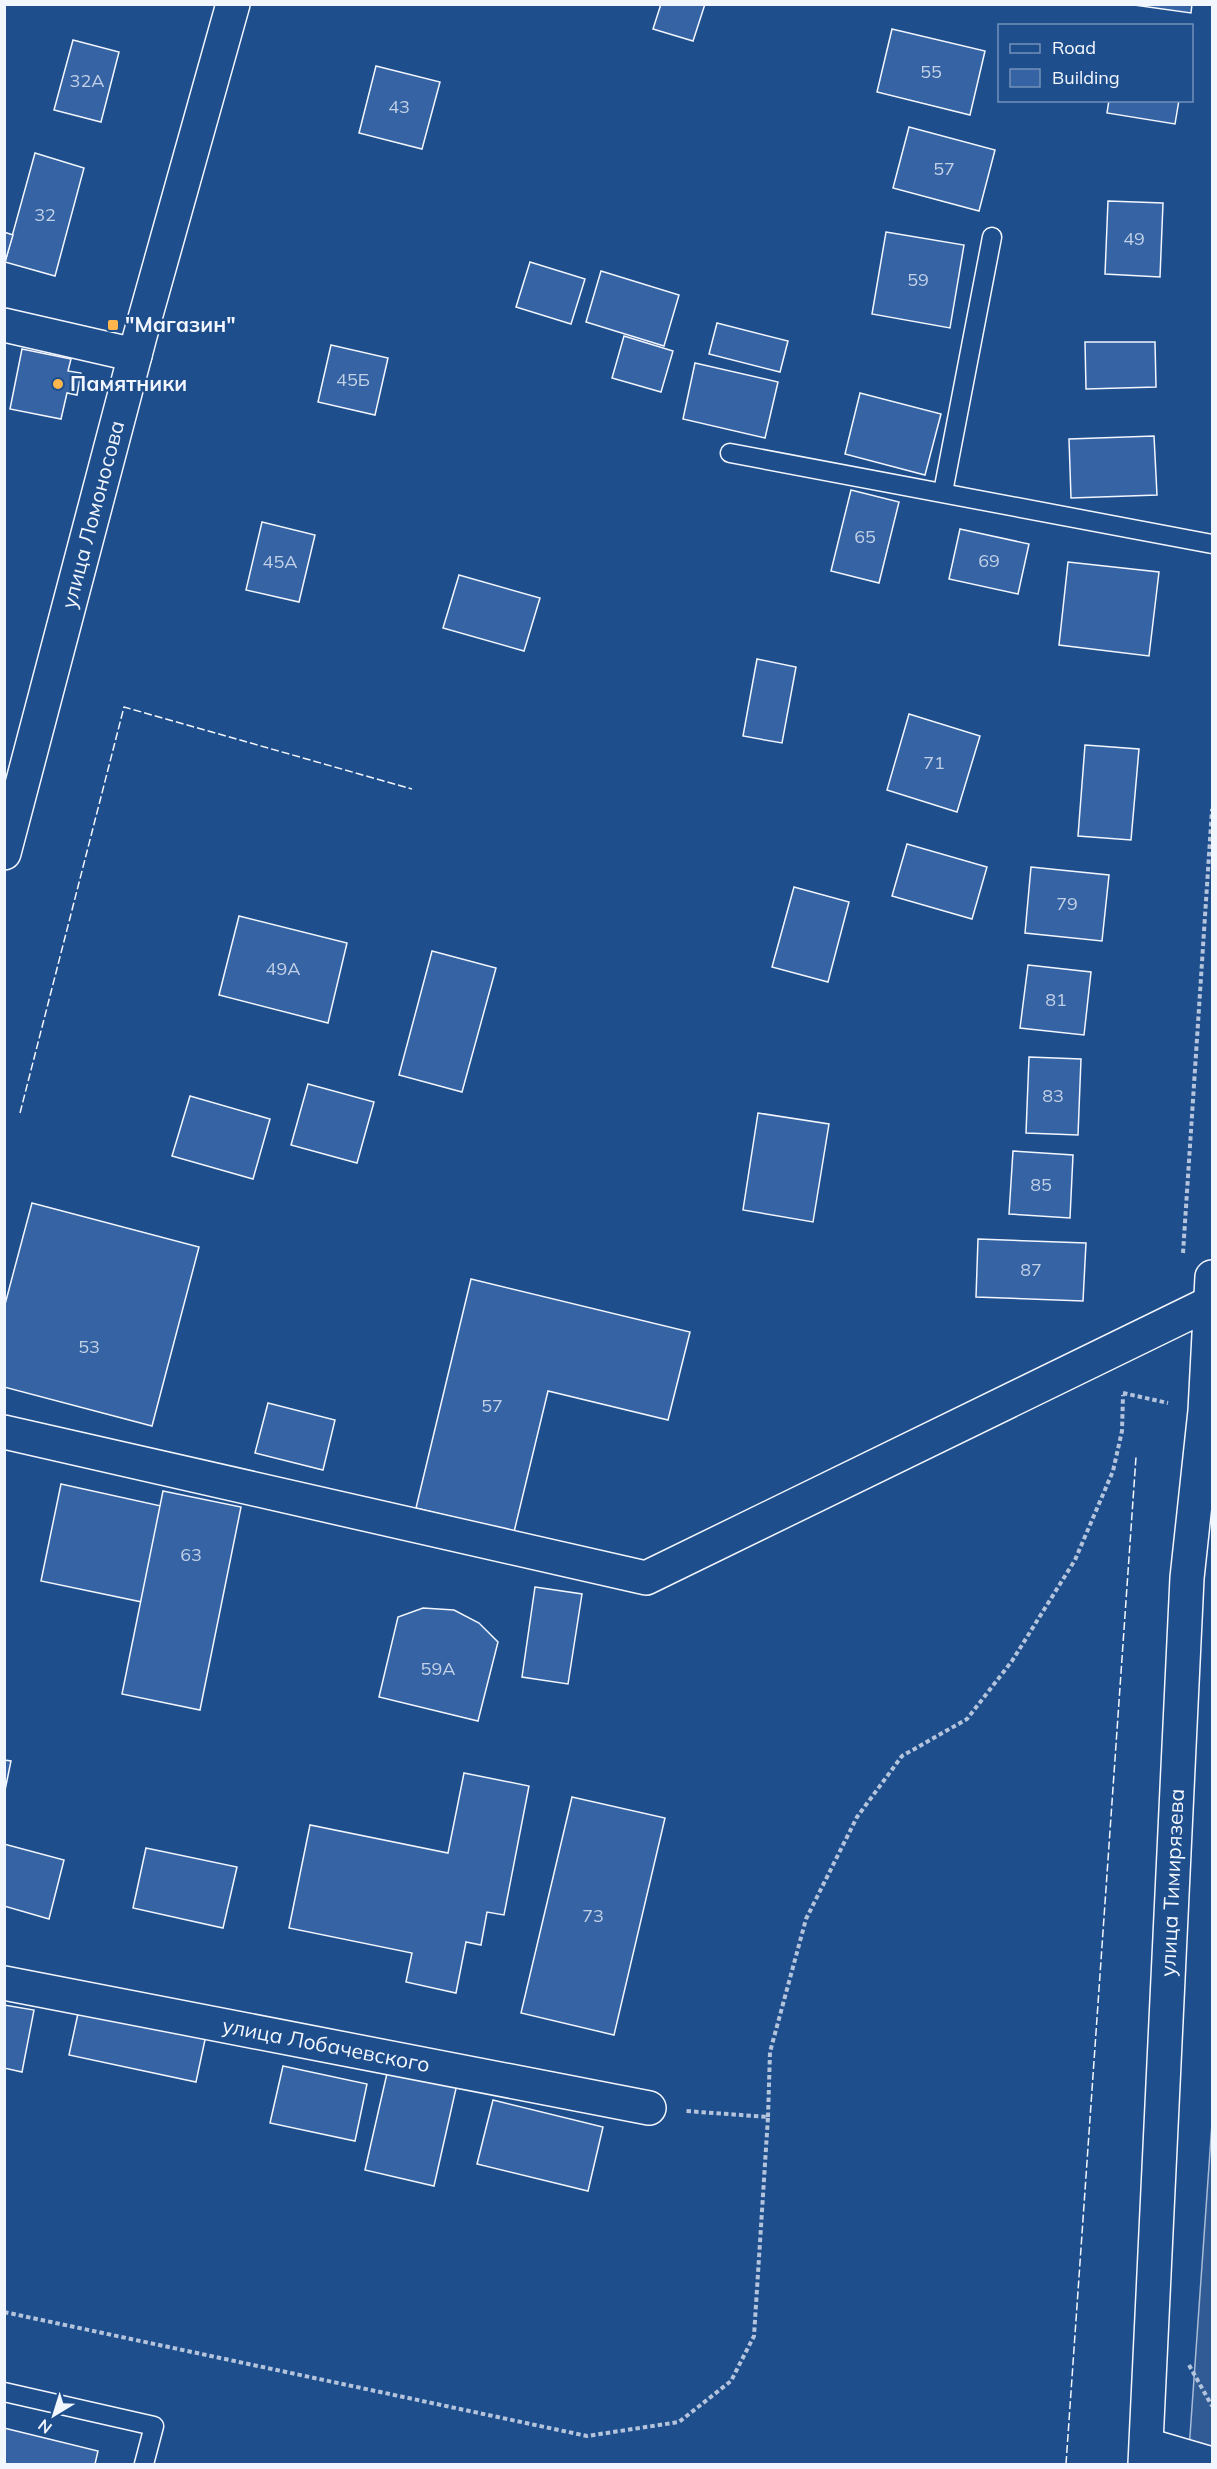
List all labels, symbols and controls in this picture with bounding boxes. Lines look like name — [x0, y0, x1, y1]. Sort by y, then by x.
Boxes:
legend — [998, 24, 1193, 102]
text: Road — [1052, 36, 1096, 59]
house number: 55 — [920, 60, 942, 83]
text: Building — [1052, 66, 1120, 89]
house number: 32А — [70, 69, 104, 92]
house number: 43 — [388, 95, 410, 118]
house number: 57 — [933, 157, 955, 180]
house number: 32 — [34, 203, 56, 226]
house number: 49 — [1123, 227, 1145, 250]
house number: 59 — [907, 268, 929, 291]
place label: "Магазин" — [125, 311, 236, 337]
marker: "Магазин" — [106, 318, 120, 332]
house number: 45Б — [336, 368, 370, 391]
place label: Памятники — [70, 370, 187, 396]
marker: Памятники — [51, 377, 65, 391]
street label: улица Ломоносова — [55, 417, 129, 611]
house number: 65 — [854, 525, 876, 548]
house number: 69 — [978, 549, 1000, 572]
house number: 45А — [263, 550, 297, 573]
house number: 71 — [923, 751, 945, 774]
house number: 79 — [1056, 892, 1078, 915]
house number: 49А — [266, 957, 300, 980]
house number: 81 — [1045, 988, 1067, 1011]
house number: 83 — [1042, 1084, 1064, 1107]
house number: 85 — [1030, 1173, 1052, 1196]
house number: 87 — [1020, 1258, 1042, 1281]
house number: 53 — [78, 1335, 100, 1358]
house number: 57 — [481, 1394, 503, 1417]
house number: 63 — [180, 1543, 202, 1566]
house number: 59А — [421, 1657, 455, 1680]
street label: улица Тимирязева — [1154, 1788, 1189, 1977]
house number: 73 — [582, 1904, 604, 1927]
street label: улица Лобачевского — [220, 2012, 432, 2077]
north arrow — [24, 2385, 84, 2445]
text: N — [34, 2415, 56, 2438]

